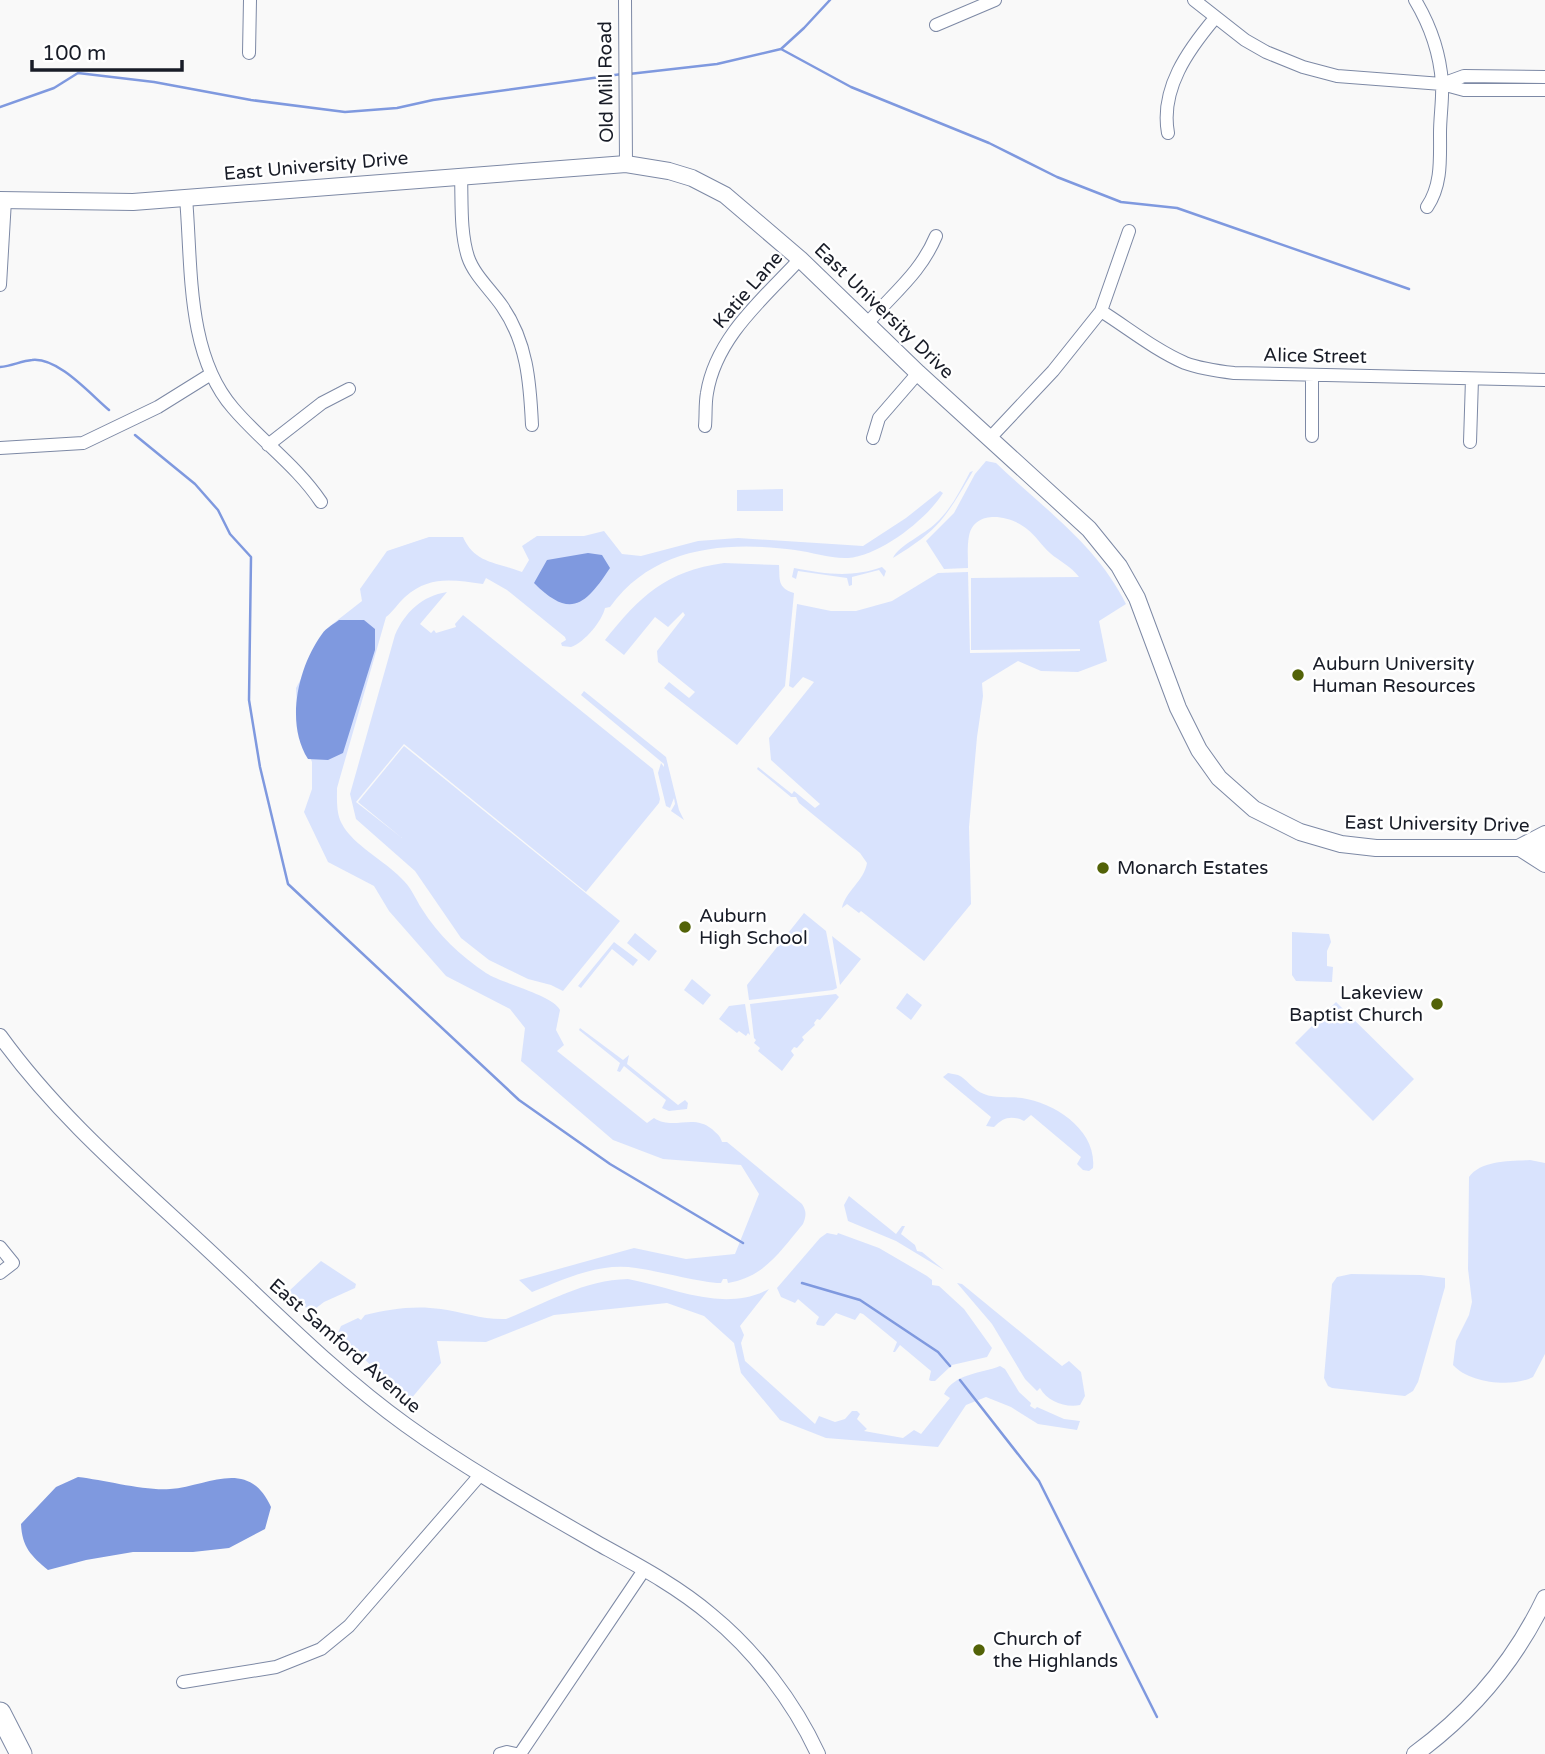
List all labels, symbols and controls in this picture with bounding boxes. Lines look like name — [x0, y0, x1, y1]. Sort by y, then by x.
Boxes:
street label: Old Mill Road — [594, 21, 618, 143]
scale bar — [32, 28, 182, 72]
text: 100 m — [42, 41, 106, 66]
street label: East University Drive — [223, 147, 409, 185]
street label: East University Drive — [810, 239, 958, 383]
street label: Katie Lane — [709, 247, 787, 333]
street label: Alice Street — [1263, 344, 1367, 368]
place label: Auburn University Human Resources — [1312, 653, 1476, 697]
marker: Auburn University Human Resources — [1290, 667, 1306, 683]
street label: East University Drive — [1344, 811, 1530, 837]
place label: Monarch Estates — [1117, 857, 1268, 879]
marker: Monarch Estates — [1095, 860, 1111, 876]
place label: Auburn High School — [699, 905, 808, 949]
marker: Auburn High School — [677, 919, 693, 935]
place label: Lakeview Baptist Church — [1289, 982, 1423, 1026]
marker: Lakeview Baptist Church — [1429, 996, 1445, 1012]
street label: East Samford Avenue — [265, 1274, 425, 1418]
place label: Church of the Highlands — [993, 1628, 1118, 1672]
marker: Church of the Highlands — [971, 1642, 987, 1658]

